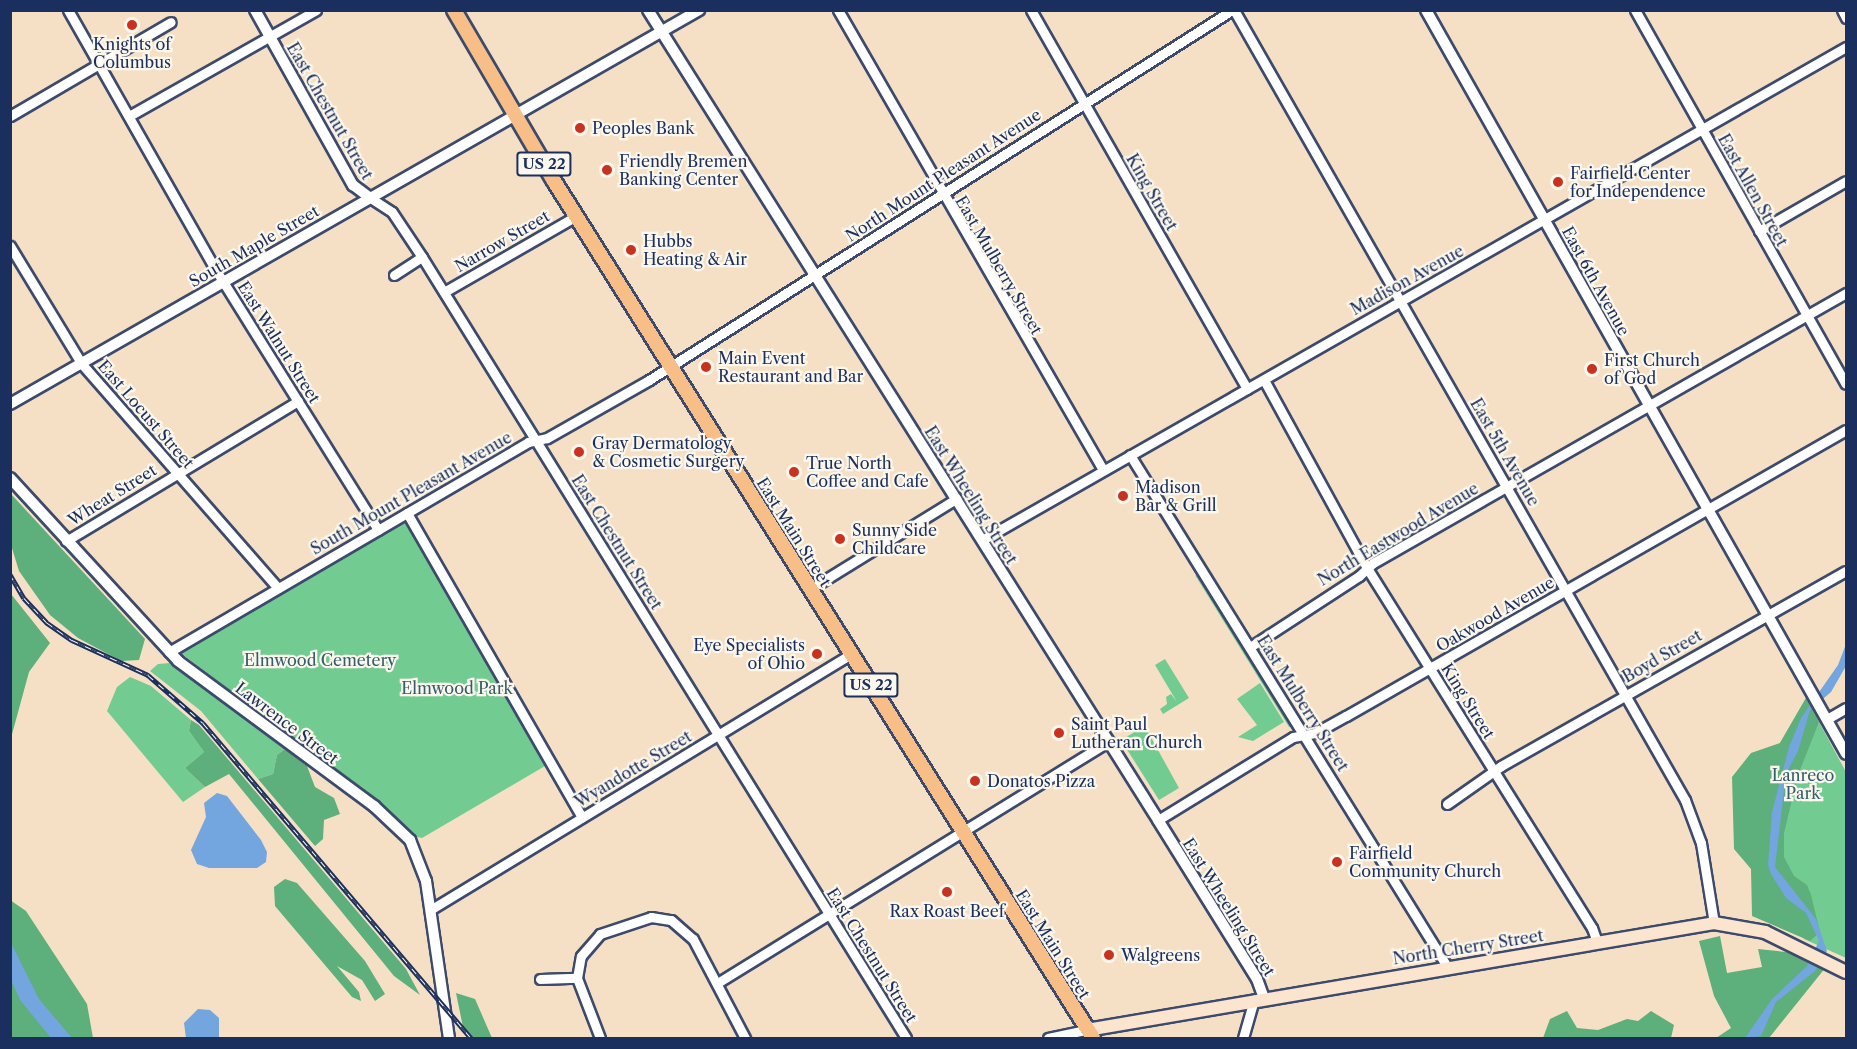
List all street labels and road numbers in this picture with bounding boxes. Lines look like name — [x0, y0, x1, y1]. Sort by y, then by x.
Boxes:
street label: East Chestnut Street — [283, 39, 377, 183]
street label: North Mount Pleasant Avenue — [841, 104, 1045, 246]
street label: East Allen Street — [1714, 130, 1792, 250]
street label: King Street — [1122, 150, 1182, 234]
road number: US 22 — [516, 152, 572, 176]
street label: East Mulberry Street — [951, 192, 1047, 338]
street label: South Maple Street — [186, 201, 322, 291]
street label: Narrow Street — [451, 206, 553, 276]
street label: East 6th Avenue — [1558, 223, 1634, 339]
street label: Madison Avenue — [1347, 241, 1467, 319]
street label: East Walnut Street — [234, 277, 324, 407]
street label: East Locust Street — [94, 356, 198, 472]
street label: East 5th Avenue — [1466, 394, 1544, 510]
street label: East Wheeling Street — [921, 422, 1021, 568]
street label: South Mount Pleasant Avenue — [307, 427, 515, 559]
street label: Wheat Street — [64, 460, 160, 530]
street label: East Chestnut Street — [568, 471, 666, 613]
street label: East Main Street — [753, 474, 835, 590]
street label: North Eastwood Avenue — [1314, 478, 1482, 590]
street label: Oakwood Avenue — [1432, 572, 1558, 656]
street label: Boyd Street — [1619, 626, 1705, 686]
street label: East Mulberry Street — [1253, 631, 1353, 775]
street label: King Street — [1437, 660, 1499, 742]
road number: US 22 — [842, 673, 900, 697]
street label: Lawrence Street — [232, 678, 342, 768]
street label: Wyandotte Street — [571, 727, 695, 811]
street label: East Wheeling Street — [1179, 834, 1279, 980]
street label: East Chestnut Street — [823, 884, 921, 1026]
street label: East Main Street — [1012, 886, 1094, 1002]
street label: North Cherry Street — [1391, 926, 1545, 968]

